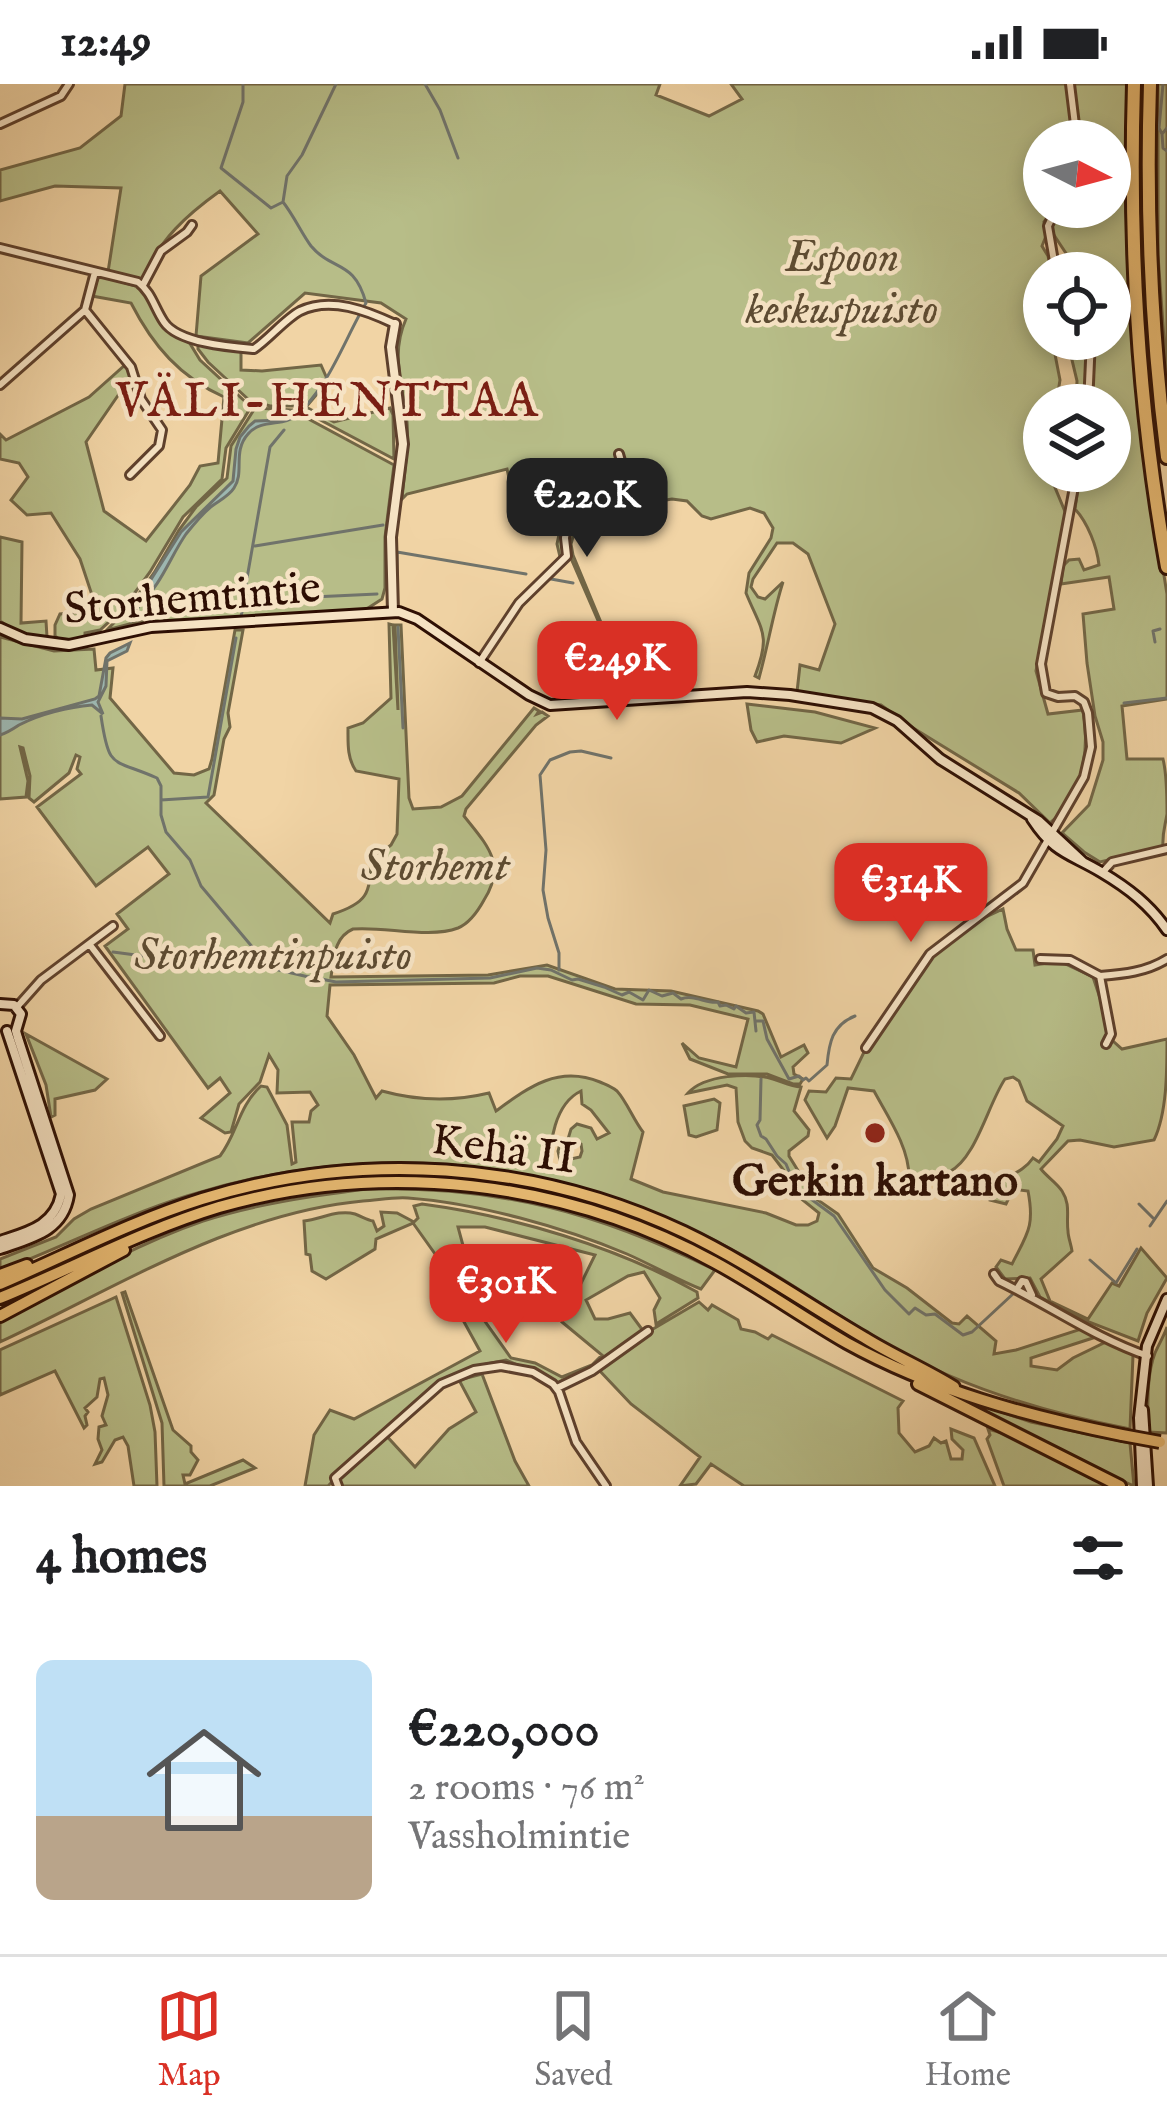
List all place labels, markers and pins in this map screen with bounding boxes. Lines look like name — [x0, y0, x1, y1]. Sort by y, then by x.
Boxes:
pin: €220K — [503, 458, 671, 560]
pin: €249K — [533, 621, 701, 723]
pin: €314K — [827, 843, 995, 945]
marker: Gerkin kartano — [862, 1120, 888, 1146]
place label: Gerkin kartano — [732, 1154, 1018, 1211]
pin: €301K — [422, 1244, 590, 1346]

